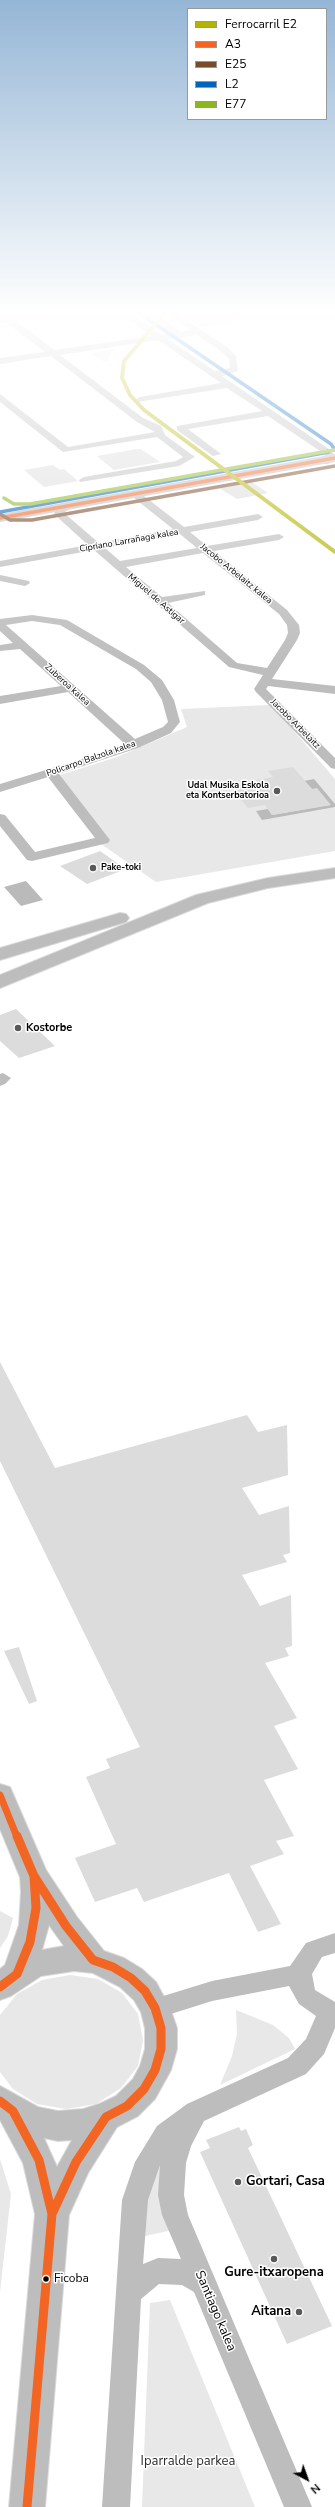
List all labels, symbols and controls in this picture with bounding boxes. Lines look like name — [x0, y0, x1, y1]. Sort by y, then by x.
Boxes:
legend — [187, 8, 327, 120]
text: Ferrocarril E2 — [225, 16, 297, 32]
text: A3 — [225, 36, 241, 52]
text: E25 — [225, 56, 246, 72]
text: L2 — [225, 76, 239, 92]
text: E77 — [225, 96, 246, 112]
street label: Cipriano Larrañaga kalea — [79, 527, 179, 555]
street label: Jacobo Arbelaitz kalea — [198, 542, 274, 606]
street label: Miguel de Astigar — [125, 571, 187, 627]
street label: Zuberoa kalea — [42, 662, 92, 708]
street label: Jacobo Arbelaitz — [268, 697, 322, 751]
street label: Policarpo Balzola kalea — [45, 739, 137, 779]
place label: Udal Musika Eskola eta Kontserbatorioa — [186, 781, 269, 802]
marker: Udal Musika Eskola eta Kontserbatorioa — [272, 786, 282, 796]
marker: Pake-toki — [88, 863, 98, 873]
place label: Pake-toki — [101, 863, 141, 873]
place label: Kostorbe — [26, 1021, 72, 1035]
marker: Kostorbe — [13, 1023, 23, 1033]
place label: Gortari, Casa — [246, 2174, 325, 2190]
marker: Gortari, Casa — [233, 2177, 243, 2187]
marker: Gure-itxaropena — [269, 2254, 279, 2264]
place label: Gure-itxaropena — [224, 2265, 324, 2281]
street label: Santiago kalea — [191, 2268, 239, 2354]
place label: Ficoba — [54, 2272, 89, 2286]
marker: Ficoba — [41, 2274, 51, 2284]
place label: Aitana — [251, 2304, 291, 2320]
marker: Aitana — [294, 2307, 304, 2317]
park label: Iparralde parkea — [141, 2454, 235, 2470]
north arrow — [287, 2459, 327, 2499]
text: N — [307, 2480, 323, 2497]

